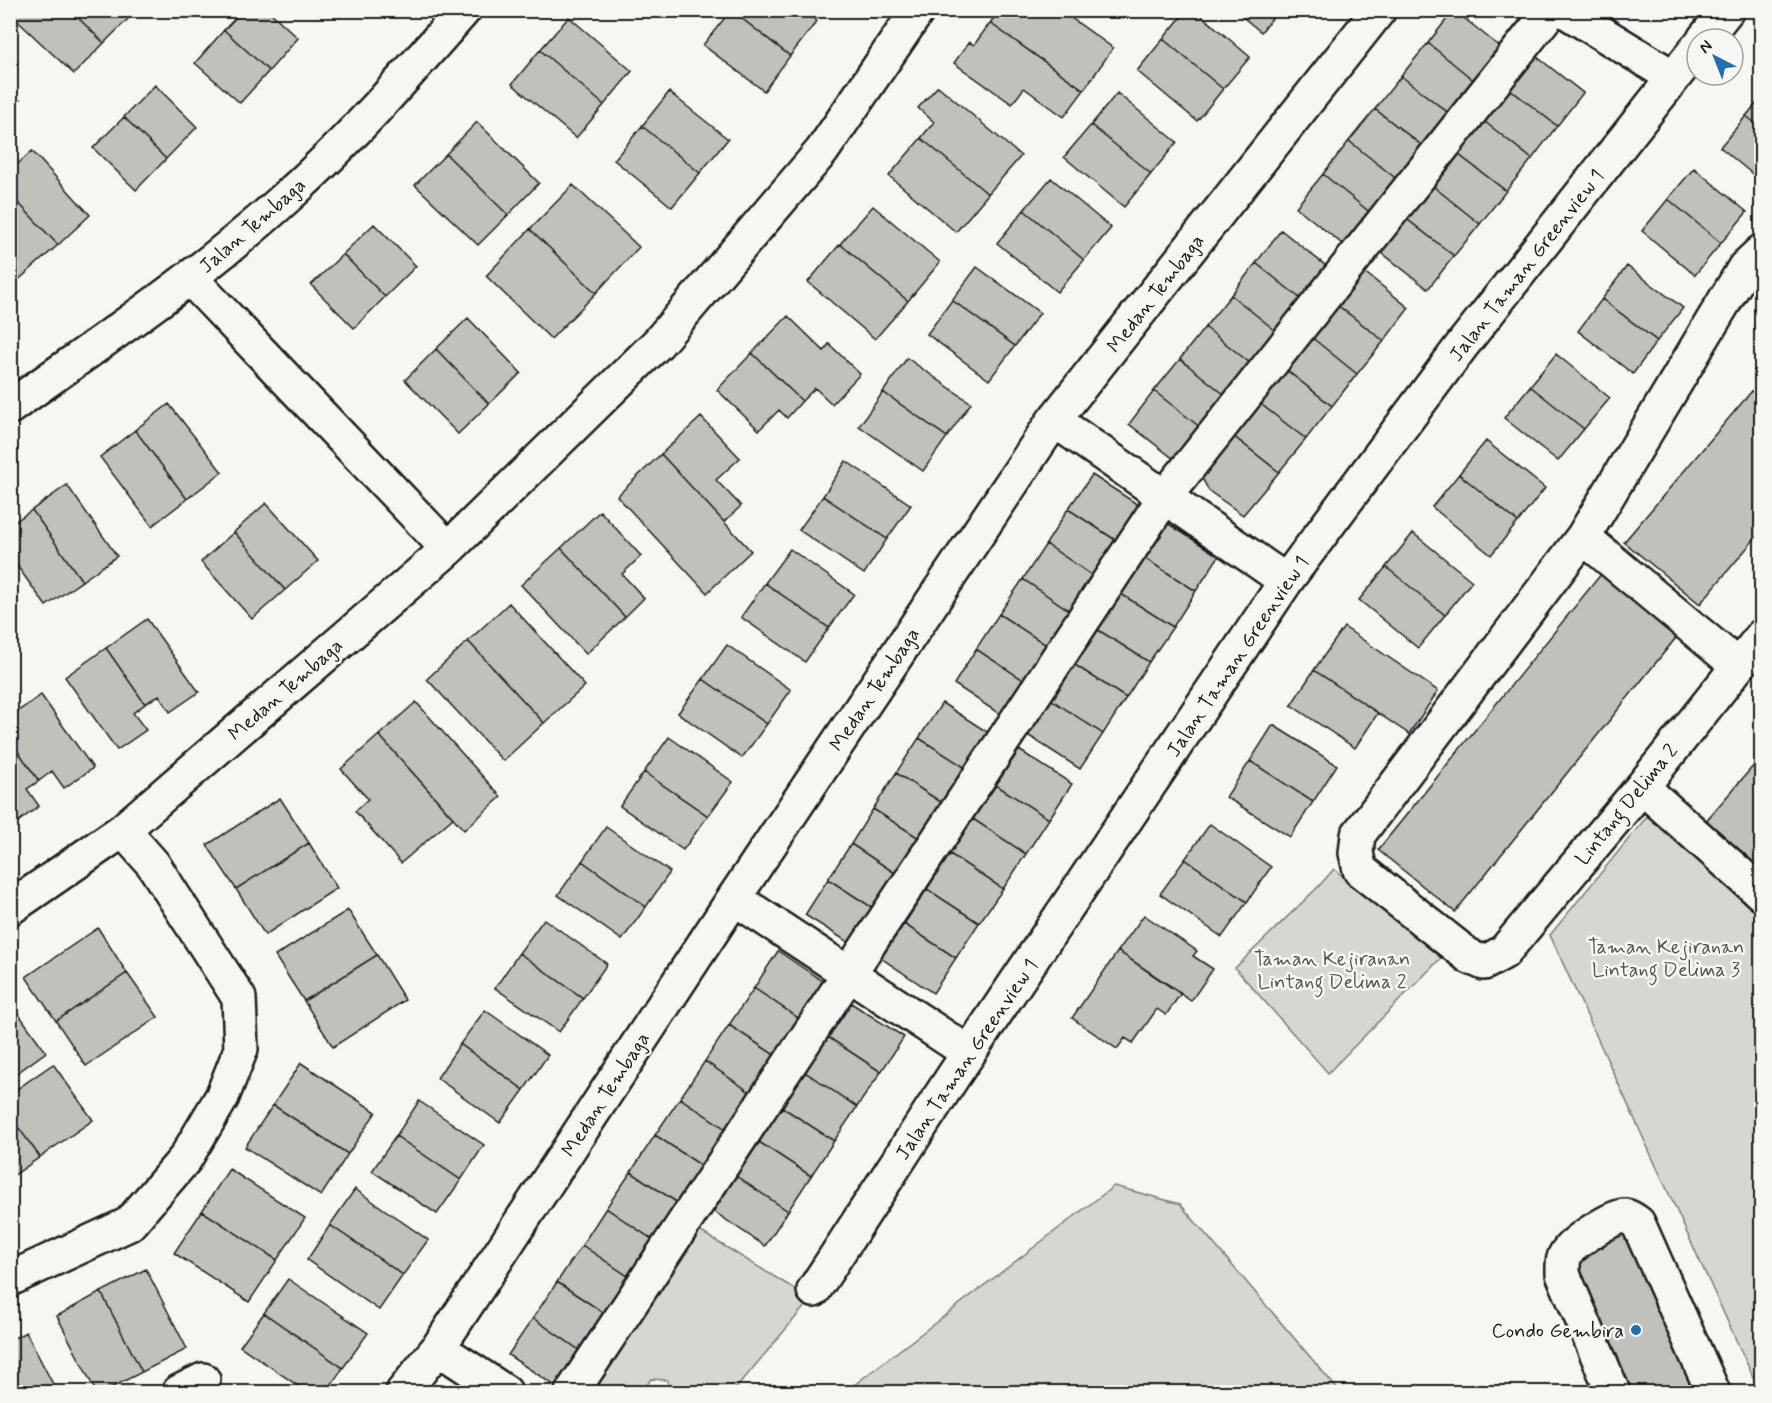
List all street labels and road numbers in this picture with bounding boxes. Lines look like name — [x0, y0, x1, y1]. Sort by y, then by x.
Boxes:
street label: Jalan Taman Greenview 1 — [1443, 164, 1611, 368]
street label: Jalan Tembaga — [194, 172, 312, 280]
street label: Medan Tembaga — [1101, 229, 1211, 359]
street label: Jalan Taman Greenview 1 — [1161, 551, 1316, 763]
street label: Medan Tembaga — [824, 623, 927, 757]
street label: Medan Tembaga — [223, 633, 349, 748]
street label: Lintang Delima 2 — [1570, 738, 1686, 873]
street label: Jalan Taman Greenview 1 — [890, 954, 1045, 1166]
street label: Medan Tembaga — [556, 1027, 657, 1163]

